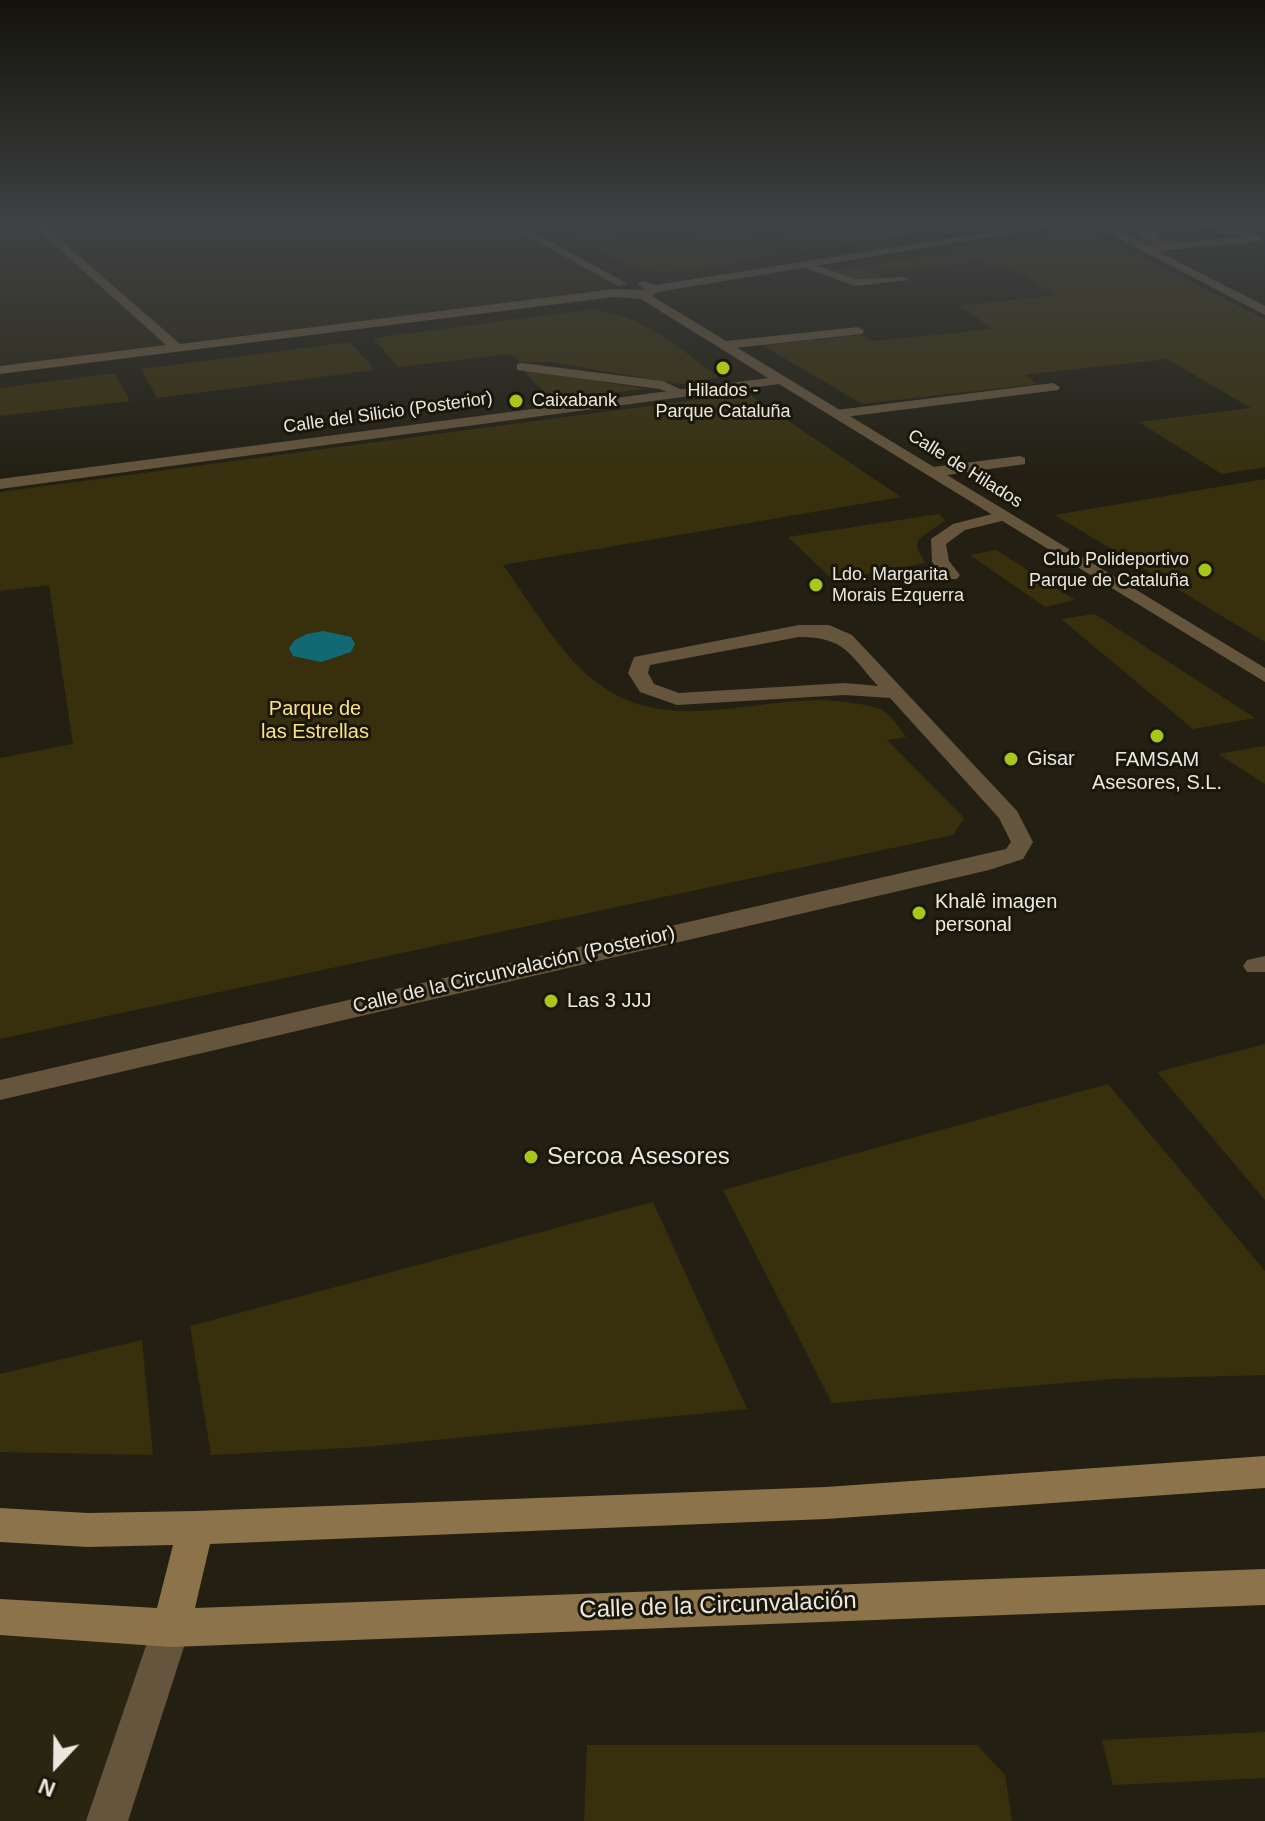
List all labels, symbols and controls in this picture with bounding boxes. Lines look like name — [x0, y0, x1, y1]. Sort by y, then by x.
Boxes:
marker: Hilados - Parque Cataluña — [714, 359, 732, 377]
place label: Hilados - Parque Cataluña — [655, 380, 791, 422]
street label: Calle del Silicio (Posterior) — [282, 388, 494, 438]
place label: Caixabank — [532, 390, 617, 412]
marker: Caixabank — [507, 392, 525, 410]
street label: Calle de Hilados — [904, 425, 1026, 513]
place label: Club Polideportivo Parque de Cataluña — [1029, 549, 1189, 592]
marker: Club Polideportivo Parque de Cataluña — [1196, 561, 1214, 579]
place label: Ldo. Margarita Morais Ezquerra — [832, 564, 964, 606]
marker: Ldo. Margarita Morais Ezquerra — [807, 576, 825, 594]
park label: Parque de las Estrellas — [261, 697, 369, 744]
marker: FAMSAM Asesores, S.L. — [1148, 727, 1166, 745]
place label: Gisar — [1027, 747, 1075, 771]
place label: FAMSAM Asesores, S.L. — [1092, 748, 1222, 795]
marker: Gisar — [1002, 750, 1020, 768]
place label: Khalê imagen personal — [935, 890, 1057, 937]
marker: Khalê imagen personal — [910, 904, 928, 922]
street label: Calle de la Circunvalación (Posterior) — [350, 921, 678, 1019]
place label: Las 3 JJJ — [567, 989, 651, 1013]
marker: Las 3 JJJ — [542, 992, 560, 1010]
place label: Sercoa Asesores — [547, 1143, 730, 1171]
marker: Sercoa Asesores — [522, 1148, 540, 1166]
street label: Calle de la Circunvalación — [579, 1587, 857, 1625]
north arrow — [16, 1725, 96, 1805]
text: N — [35, 1773, 59, 1802]

